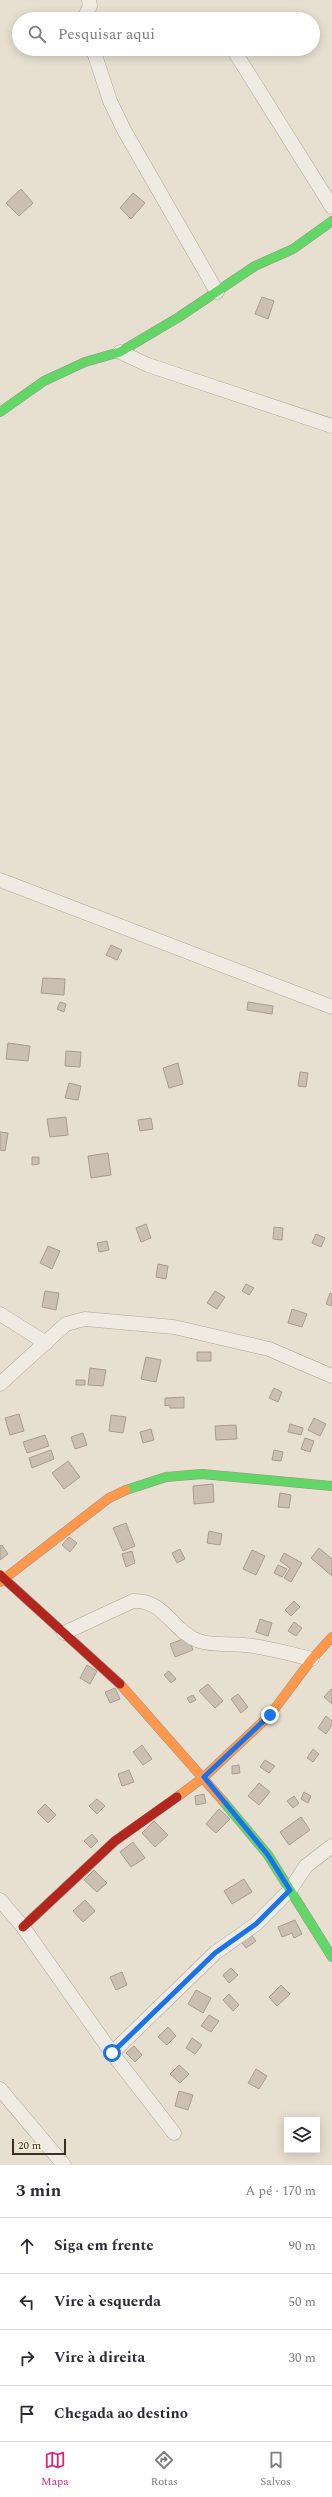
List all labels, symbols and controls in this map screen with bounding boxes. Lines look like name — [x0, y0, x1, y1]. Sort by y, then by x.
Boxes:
search box — [12, 12, 320, 56]
icon: search — [26, 23, 48, 45]
text: Pesquisar aqui — [58, 23, 155, 46]
route end — [261, 1706, 279, 1724]
route start — [103, 2044, 121, 2062]
map controls — [284, 2117, 320, 2153]
button: layers — [284, 2117, 320, 2153]
scale bar — [12, 2137, 66, 2156]
text: 20 m — [18, 2137, 41, 2154]
text: 3 min — [16, 2178, 61, 2204]
text: A pé · 170 m — [246, 2181, 316, 2201]
text: Siga em frente — [54, 2234, 154, 2257]
icon: ahead — [16, 2235, 38, 2257]
text: 90 m — [289, 2236, 316, 2256]
text: Vire à esquerda — [54, 2290, 161, 2313]
icon: left — [16, 2291, 38, 2313]
text: 50 m — [289, 2292, 316, 2312]
text: Vire à direita — [54, 2346, 145, 2369]
icon: right — [16, 2347, 38, 2369]
text: 30 m — [289, 2348, 316, 2368]
text: Chegada ao destino — [54, 2402, 188, 2425]
icon: arrive — [16, 2403, 38, 2425]
tab: Mapa — [41, 2449, 69, 2490]
tab: Rotas — [151, 2449, 178, 2490]
tab: Salvos — [260, 2449, 291, 2490]

